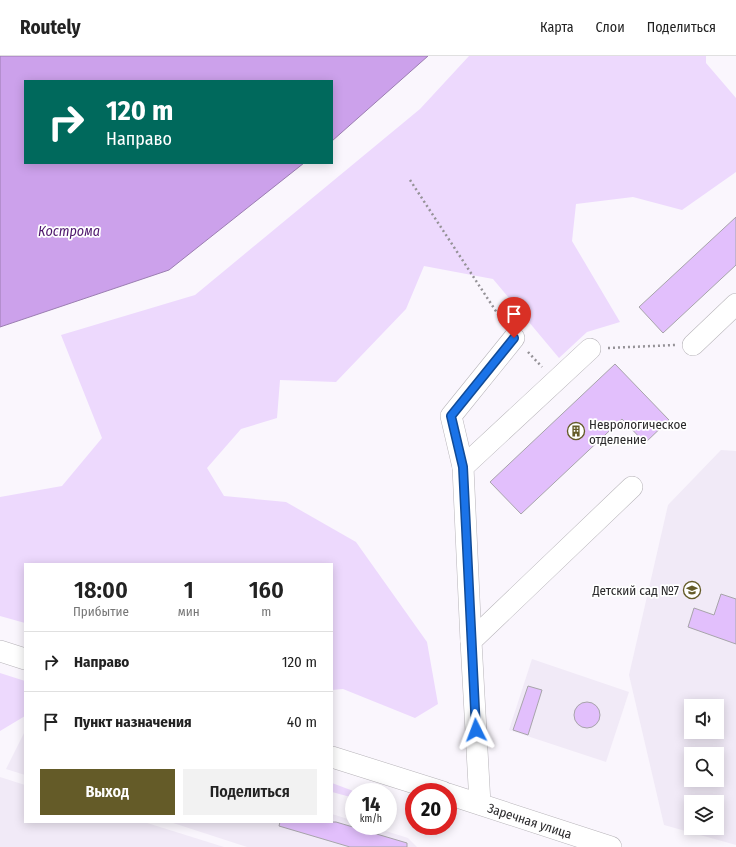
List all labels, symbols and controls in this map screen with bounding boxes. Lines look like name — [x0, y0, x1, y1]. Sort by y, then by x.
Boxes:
text: Routely — [20, 16, 80, 39]
text: Карта — [540, 19, 574, 36]
text: Слои — [596, 19, 625, 36]
text: Поделиться — [647, 19, 716, 36]
text: 120 m — [106, 94, 173, 127]
icon: right — [40, 96, 92, 148]
text: Направо — [106, 128, 172, 150]
water label: Кострома — [38, 223, 100, 240]
pin — [497, 297, 531, 338]
icon: arrive — [503, 303, 525, 325]
place label: Неврологическое отделение — [589, 417, 687, 447]
building icon: Неврологическое отделение — [566, 421, 586, 441]
text: 18:00 — [74, 576, 128, 604]
text: 1 — [184, 576, 194, 604]
text: 160 — [249, 576, 284, 604]
school or university icon: Детский сад №7 — [682, 580, 702, 600]
place label: Детский сад №7 — [591, 583, 679, 598]
text: Прибытие — [73, 604, 129, 619]
text: мин — [178, 604, 200, 619]
text: m — [261, 604, 271, 619]
icon: right — [40, 651, 62, 673]
text: Направо — [74, 653, 129, 671]
text: 120 m — [282, 653, 317, 671]
map controls — [684, 699, 724, 835]
button: sound — [684, 699, 724, 739]
position arrow — [455, 709, 497, 751]
icon: arrive — [40, 711, 62, 733]
text: Пункт назначения — [74, 713, 192, 731]
text: 40 m — [287, 713, 317, 731]
button: search — [684, 747, 724, 787]
button: Выход — [40, 769, 175, 815]
button: Поделиться — [183, 769, 317, 815]
speed limit sign: 20 — [405, 783, 457, 835]
text: 14 — [362, 792, 380, 816]
button: layers — [684, 795, 724, 835]
street label: Заречная улица — [486, 800, 574, 841]
text: km/h — [360, 813, 382, 825]

